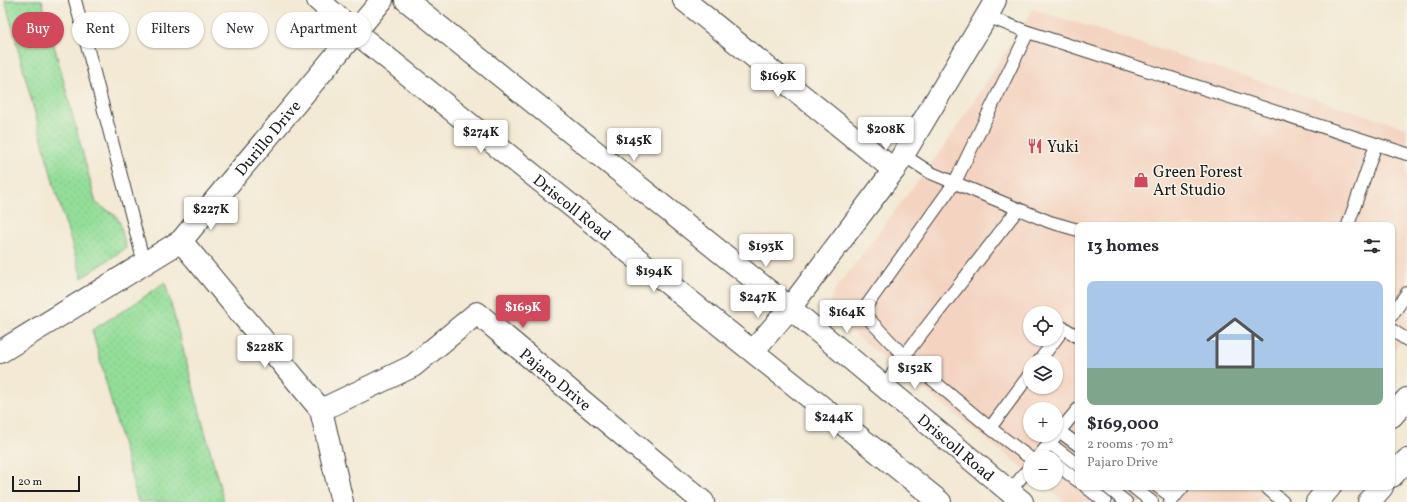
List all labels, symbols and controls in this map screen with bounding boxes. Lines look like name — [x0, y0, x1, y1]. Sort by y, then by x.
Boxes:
chip: Buy — [12, 12, 64, 48]
chip: Rent — [72, 12, 129, 48]
chip: Filters — [137, 12, 204, 48]
chip: New — [212, 12, 268, 48]
chip: Apartment — [276, 12, 371, 48]
pin: $169K — [750, 64, 806, 98]
text: $169K — [760, 68, 796, 86]
street label: Durillo Drive — [231, 96, 307, 181]
pin: $208K — [858, 117, 914, 151]
pin: $274K — [453, 120, 509, 154]
text: $208K — [867, 121, 905, 139]
text: $274K — [463, 124, 499, 142]
pin: $145K — [606, 128, 662, 162]
text: $145K — [616, 132, 652, 150]
restaurant icon: Yuki — [1026, 137, 1044, 155]
place label: Yuki — [1047, 137, 1079, 159]
place label: Green Forest Art Studio — [1153, 162, 1243, 202]
street label: Driscoll Road — [528, 170, 615, 247]
shop icon: Green Forest Art Studio — [1132, 171, 1150, 189]
pin: $227K — [183, 197, 239, 231]
text: $227K — [193, 201, 229, 219]
pin: $193K — [738, 234, 794, 268]
text: 13 homes — [1087, 235, 1159, 258]
icon: filters — [1361, 235, 1383, 257]
text: $193K — [748, 238, 784, 256]
pin: $194K — [626, 259, 682, 293]
text: $194K — [636, 263, 672, 281]
pin: $247K — [730, 285, 786, 319]
text: $247K — [739, 289, 777, 307]
pin: $169K — [495, 295, 551, 329]
text: $169K — [505, 299, 541, 317]
pin: $164K — [819, 300, 875, 334]
text: $164K — [829, 304, 865, 322]
map controls — [1023, 306, 1063, 490]
button: locate — [1023, 306, 1063, 346]
icon: home — [1199, 307, 1271, 379]
pin: $228K — [237, 335, 293, 369]
text: $228K — [246, 339, 284, 357]
street label: Pajaro Drive — [514, 344, 595, 417]
button: layers — [1023, 354, 1063, 394]
pin: $152K — [887, 356, 943, 390]
text: $152K — [898, 360, 932, 378]
button: + — [1023, 402, 1063, 442]
pin: $244K — [806, 405, 862, 439]
text: $244K — [815, 409, 854, 427]
street label: Driscoll Road — [912, 410, 998, 487]
text: $169,000 — [1087, 413, 1159, 436]
text: 2 rooms · 70 m² — [1087, 436, 1173, 454]
button: − — [1023, 450, 1063, 490]
text: Pajaro Drive — [1087, 454, 1158, 472]
scale bar — [12, 474, 80, 493]
text: 20 m — [18, 475, 42, 490]

